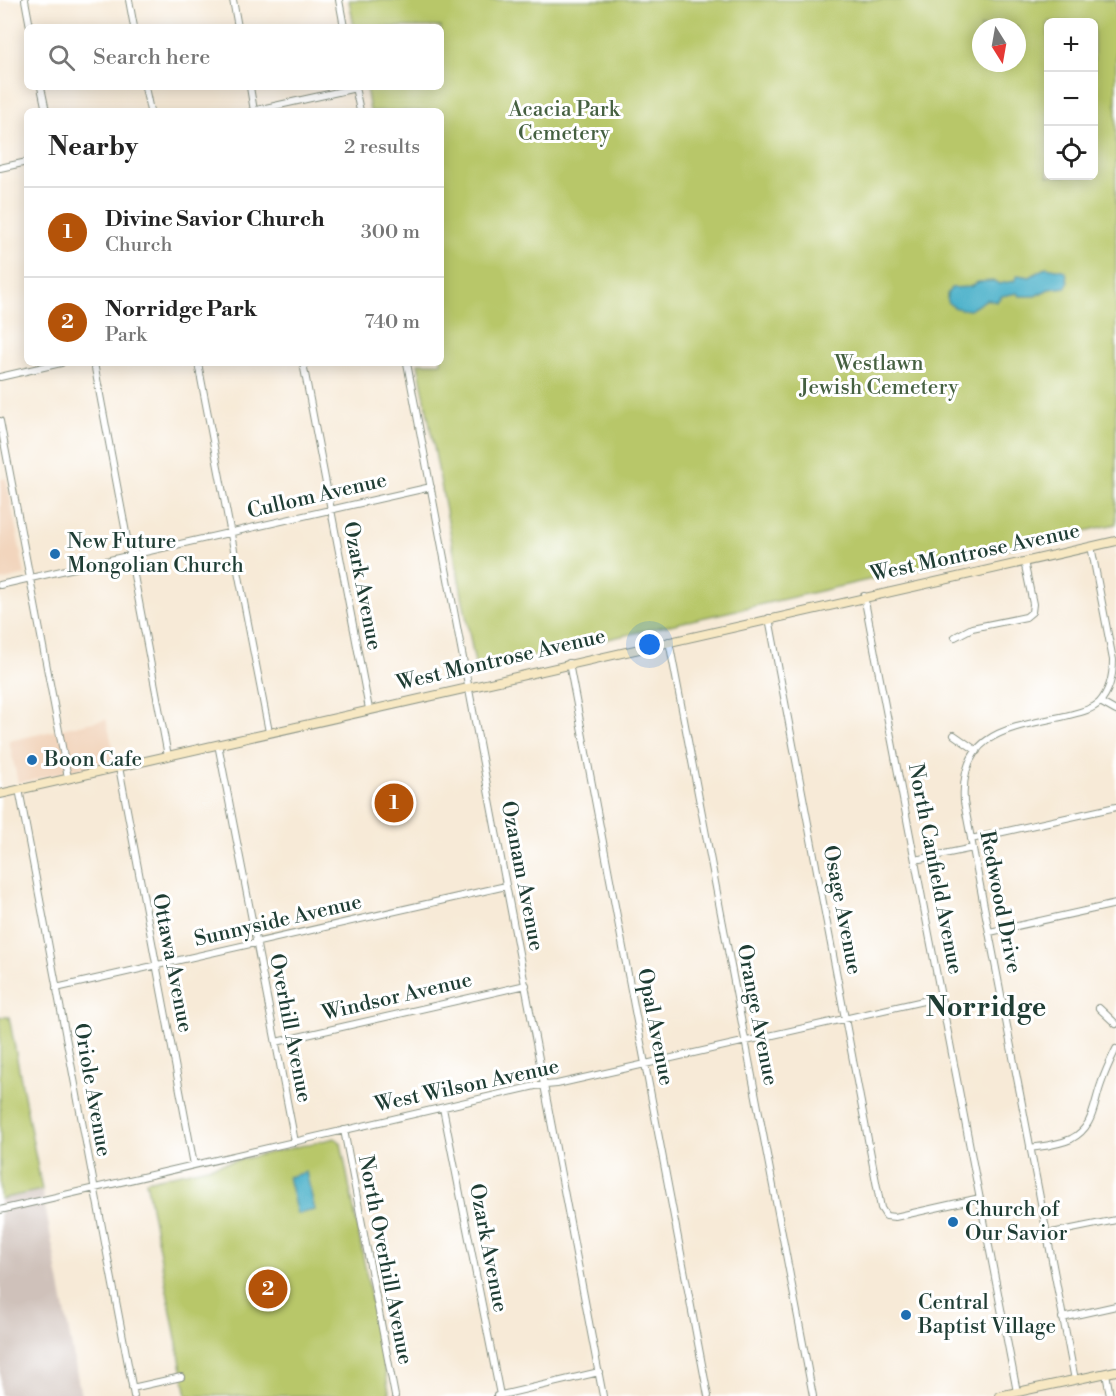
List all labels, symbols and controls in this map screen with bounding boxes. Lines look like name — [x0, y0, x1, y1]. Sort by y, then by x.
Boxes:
north arrow — [972, 18, 1026, 72]
map controls — [1044, 18, 1098, 180]
button: + — [1044, 18, 1098, 72]
search box — [24, 24, 444, 90]
icon: search — [45, 41, 78, 74]
text: Search here — [93, 44, 210, 71]
button: − — [1044, 72, 1098, 126]
park label: Acacia Park Cemetery — [507, 97, 621, 147]
button: locate — [1044, 126, 1098, 180]
text: Nearby — [48, 131, 138, 163]
text: 2 results — [344, 135, 420, 160]
text: Divine Savior Church — [105, 206, 325, 233]
text: 1 — [63, 220, 72, 245]
text: 300 m — [361, 220, 420, 245]
text: Church — [105, 233, 172, 258]
text: Norridge Park — [105, 296, 257, 323]
text: 2 — [61, 310, 74, 335]
text: 740 m — [364, 310, 420, 335]
text: Park — [105, 323, 147, 348]
park label: Westlawn Jewish Cemetery — [799, 351, 959, 401]
street label: Cullom Avenue — [245, 467, 389, 525]
street label: West Montrose Avenue — [867, 518, 1082, 588]
street label: Ozark Avenue — [337, 519, 387, 653]
place label: New Future Mongolian Church — [67, 529, 244, 579]
marker: New Future Mongolian Church — [48, 547, 62, 561]
street label: West Montrose Avenue — [393, 623, 608, 697]
your location — [635, 630, 664, 659]
place label: Boon Cafe — [43, 747, 142, 773]
marker: Boon Cafe — [25, 753, 39, 767]
street label: North Canfield Avenue — [902, 761, 968, 977]
pin: 1 — [374, 780, 414, 826]
street label: Ozanam Avenue — [495, 799, 549, 953]
street label: Redwood Drive — [973, 828, 1027, 976]
street label: Osage Avenue — [817, 843, 867, 977]
street label: Sunnyside Avenue — [192, 889, 364, 953]
street label: Ottawa Avenue — [146, 891, 198, 1035]
street label: Orange Avenue — [731, 942, 783, 1088]
street label: Overhill Avenue — [263, 951, 317, 1105]
street label: Opal Avenue — [631, 966, 679, 1088]
street label: Windsor Avenue — [318, 967, 475, 1027]
district label: Norridge — [926, 991, 1046, 1025]
street label: Oriole Avenue — [67, 1021, 117, 1159]
street label: West Wilson Avenue — [371, 1054, 562, 1118]
street label: North Overhill Avenue — [352, 1153, 418, 1367]
street label: Ozark Avenue — [463, 1181, 513, 1315]
place label: Church of Our Savior — [965, 1197, 1068, 1247]
marker: Church of Our Savior — [946, 1215, 960, 1229]
pin: 2 — [248, 1266, 288, 1312]
place label: Central Baptist Village — [917, 1290, 1056, 1340]
marker: Central Baptist Village — [899, 1308, 913, 1322]

